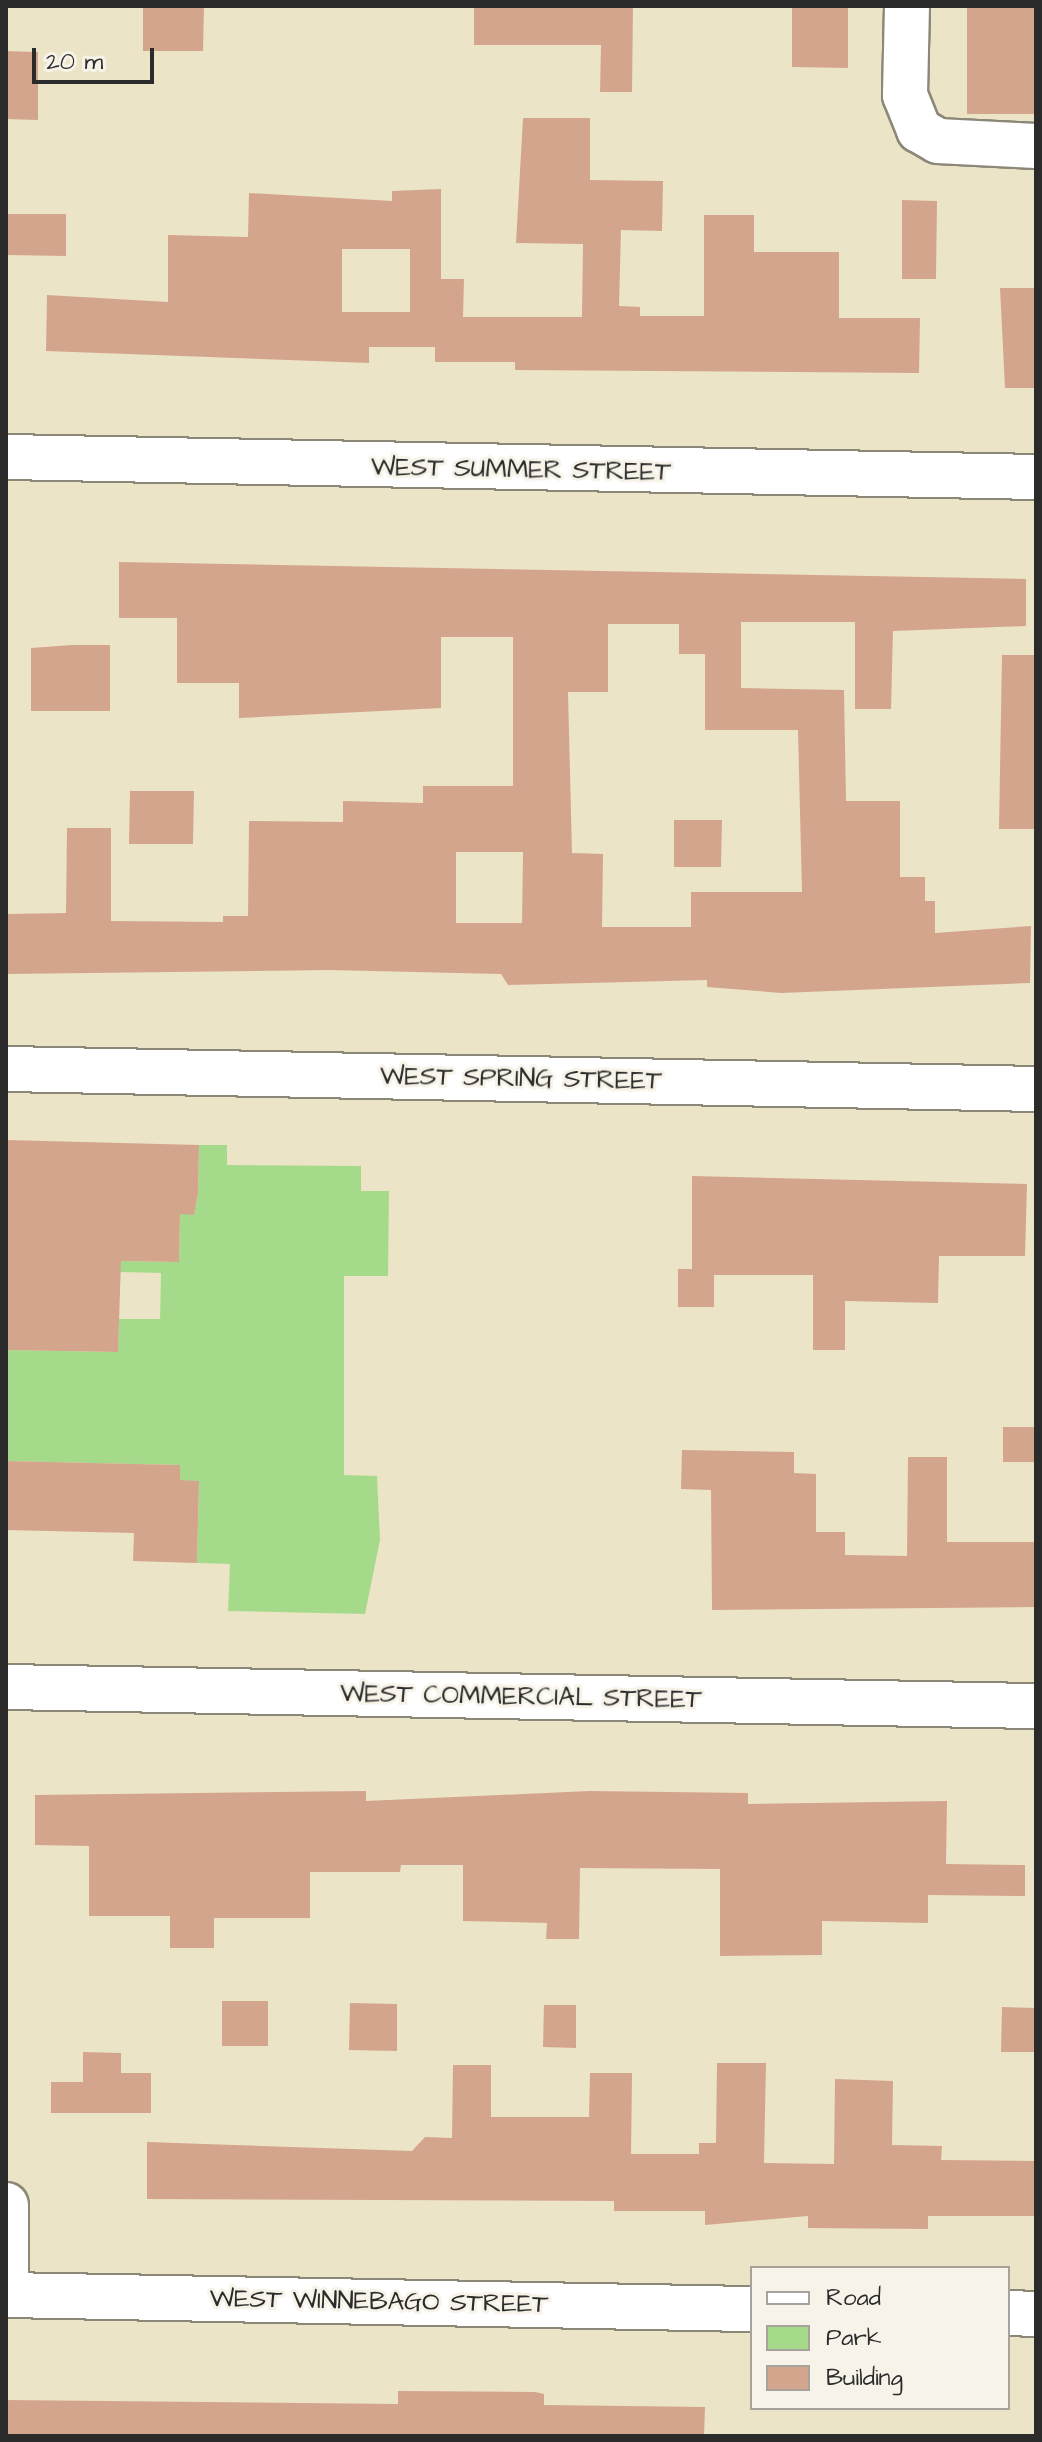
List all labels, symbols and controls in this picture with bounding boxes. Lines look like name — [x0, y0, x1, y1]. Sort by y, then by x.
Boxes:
scale bar — [36, 32, 158, 82]
text: 20 m — [46, 45, 103, 79]
street label: WEST SUMMER STREET — [371, 452, 671, 488]
street label: WEST SPRING STREET — [380, 1061, 662, 1097]
street label: WEST COMMERCIAL STREET — [340, 1678, 702, 1716]
legend — [750, 2266, 1010, 2410]
text: Road — [826, 2281, 881, 2315]
street label: WEST WINNEBAGO STREET — [209, 2283, 549, 2321]
text: Park — [826, 2321, 882, 2355]
text: Building — [826, 2361, 903, 2395]

